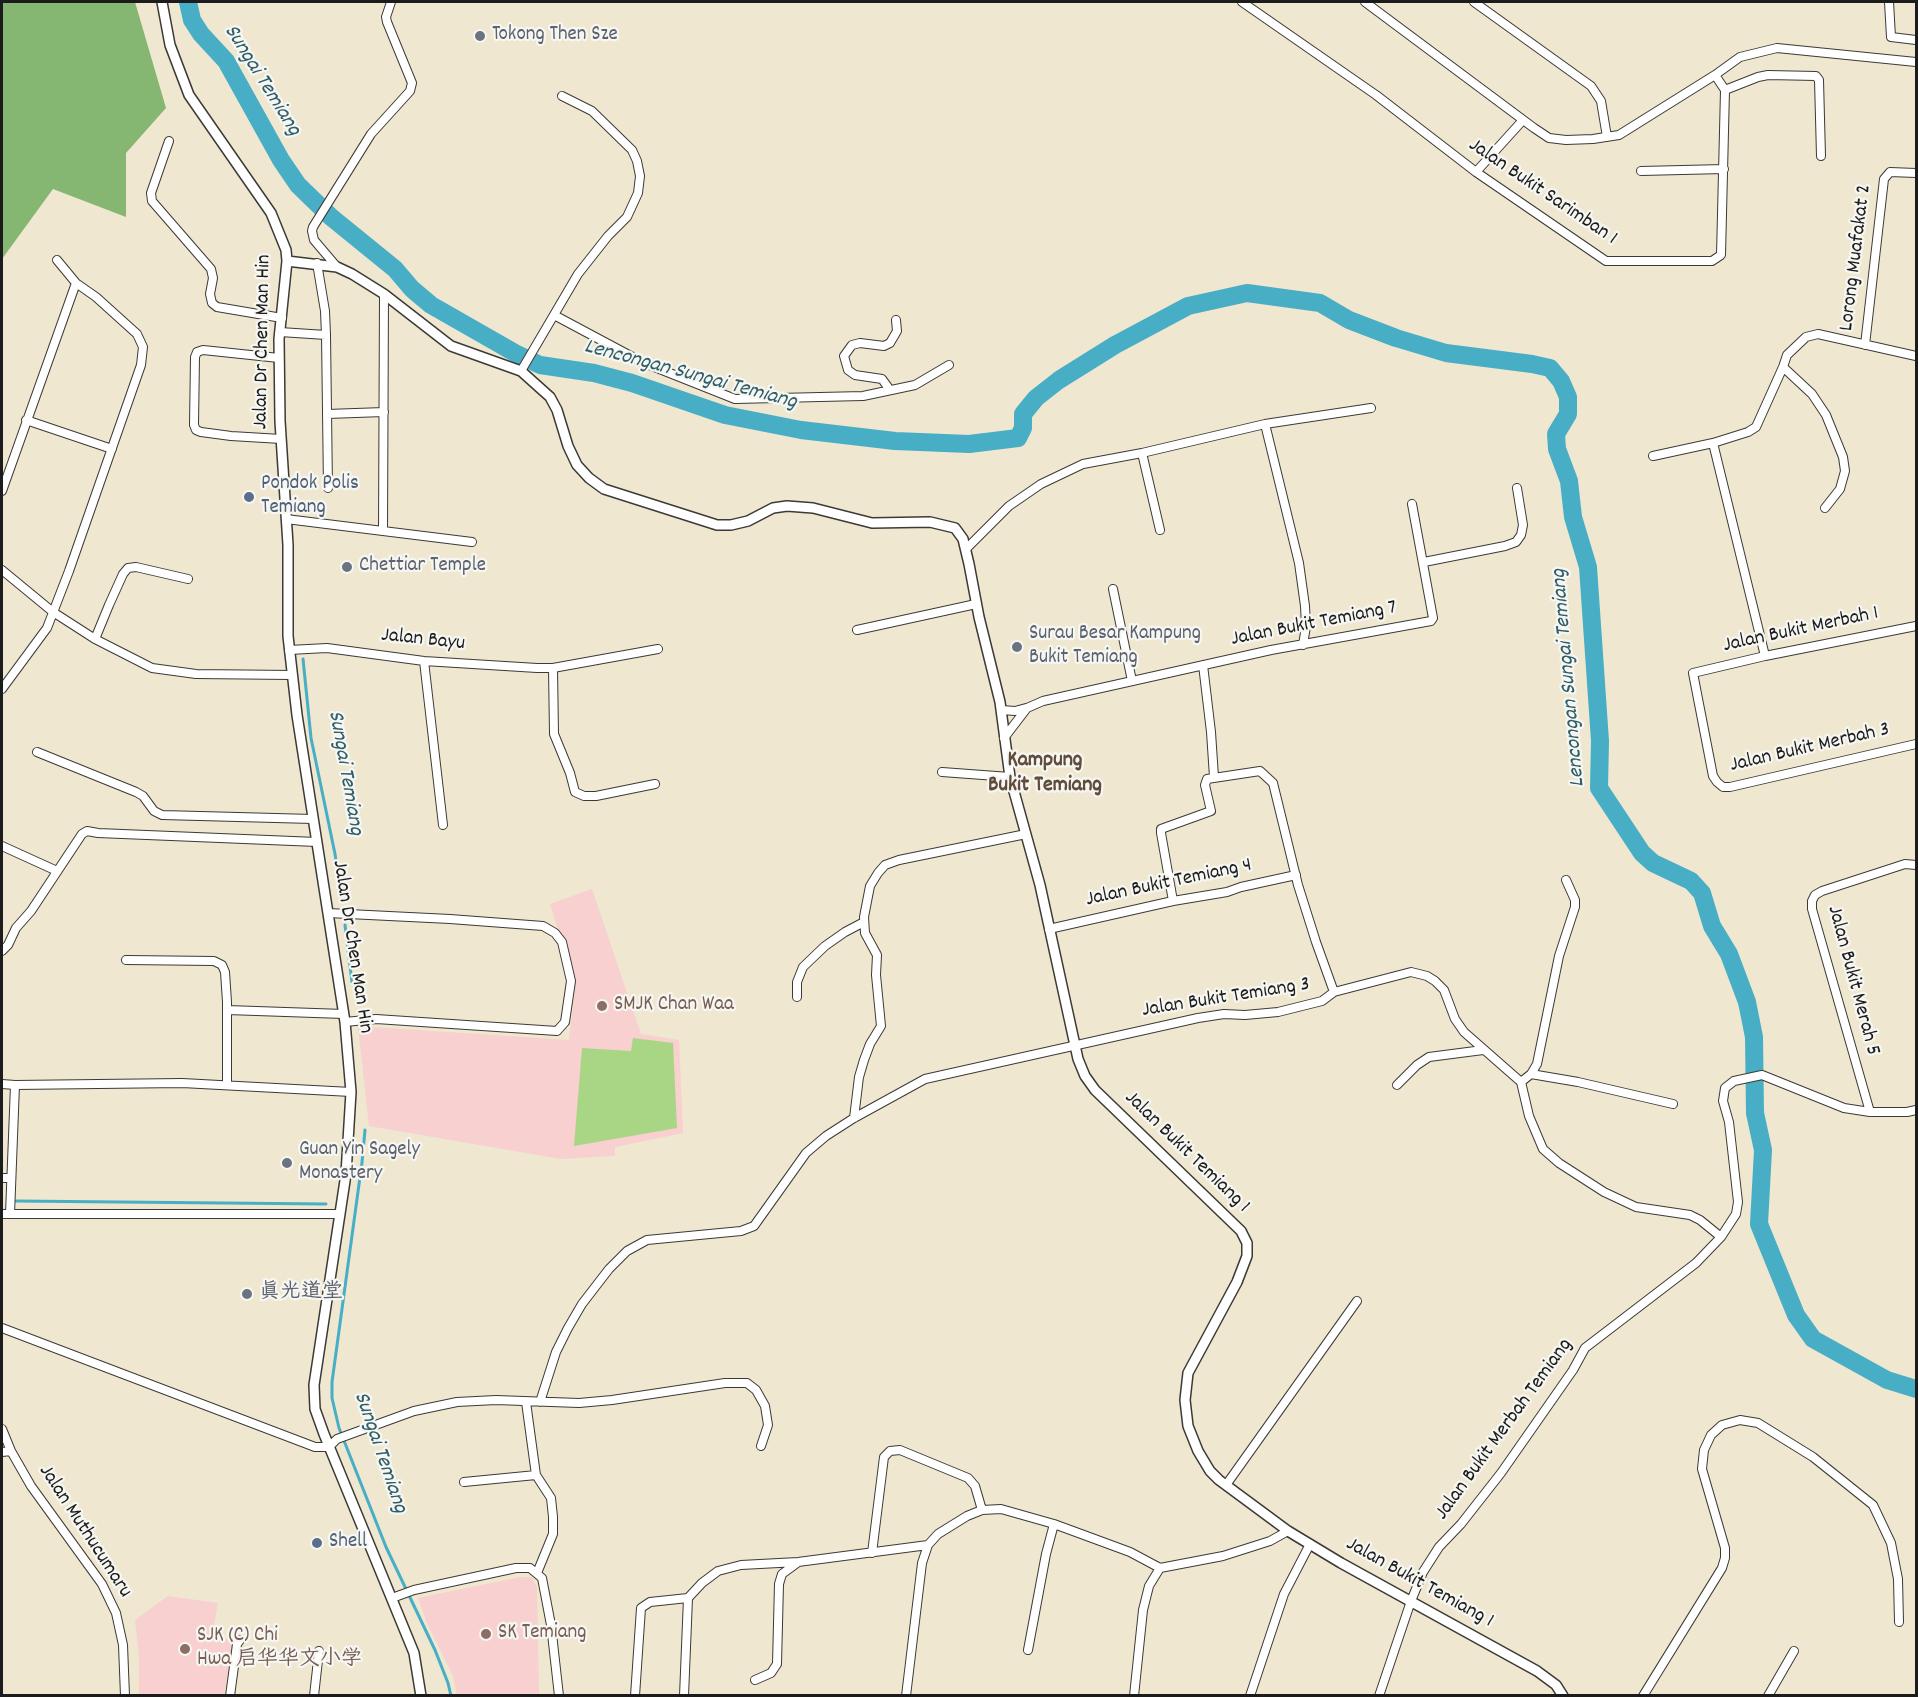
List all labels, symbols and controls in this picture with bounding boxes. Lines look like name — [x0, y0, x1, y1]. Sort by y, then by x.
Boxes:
water label: Sungai Temiang — [216, 21, 306, 141]
place label: Tokong Then Sze — [492, 23, 618, 49]
marker: Tokong Then Sze — [473, 29, 487, 43]
street label: Jalan Bukit Sarimban 1 — [1463, 134, 1621, 252]
street label: Lorong Muafakat 2 — [1836, 183, 1878, 333]
street label: Jalan Dr Chen Man Hin — [250, 254, 278, 430]
water label: Lencongan Sungai Temiang — [581, 335, 799, 417]
place label: Pondok Polis Temiang — [261, 472, 359, 522]
marker: Pondok Polis Temiang — [242, 490, 256, 504]
place label: Chettiar Temple — [359, 554, 486, 580]
marker: Chettiar Temple — [340, 560, 354, 574]
water label: Lencongan Sungai Temiang — [1547, 568, 1593, 788]
street label: Jalan Bukit Temiang 7 — [1229, 597, 1399, 653]
street label: Jalan Bukit Merbah 1 — [1721, 602, 1881, 660]
place label: Surau Besar Kampung Bukit Temiang — [1029, 622, 1201, 672]
street label: Jalan Bayu — [380, 624, 466, 658]
marker: Surau Besar Kampung Bukit Temiang — [1010, 640, 1024, 654]
water label: Sungai Temiang — [320, 709, 368, 837]
street label: Jalan Bukit Merbah 3 — [1728, 718, 1892, 780]
district label: Kampung Bukit Temiang — [988, 749, 1102, 800]
street label: Jalan Bukit Temiang 4 — [1084, 854, 1254, 914]
street label: Jalan Dr Chen Man Hin — [325, 859, 377, 1035]
street label: Jalan Bukit Merah 5 — [1820, 903, 1884, 1059]
street label: Jalan Bukit Temiang 3 — [1140, 973, 1312, 1025]
place label: SMJK Chan Waa — [614, 993, 734, 1019]
marker: SMJK Chan Waa — [595, 999, 609, 1013]
street label: Jalan Bukit Temiang 1 — [1118, 1087, 1254, 1219]
place label: Guan Yin Sagely Monastery — [299, 1138, 420, 1188]
marker: Guan Yin Sagely Monastery — [280, 1156, 294, 1170]
place label: 真光道堂 — [259, 1281, 343, 1307]
marker: 真光道堂 — [240, 1287, 254, 1301]
street label: Jalan Bukit Merbah Temiang — [1431, 1334, 1579, 1526]
water label: Sungai Temiang — [346, 1389, 412, 1517]
street label: Jalan Muthucumaru — [32, 1461, 136, 1603]
place label: Shell — [329, 1530, 367, 1556]
street label: Jalan Bukit Temiang 1 — [1341, 1533, 1497, 1635]
marker: Shell — [310, 1536, 324, 1550]
place label: SK Temiang — [498, 1621, 586, 1647]
place label: SJK (C) Chi Hwa 启华华文小学 — [197, 1624, 362, 1674]
marker: SK Temiang — [479, 1627, 493, 1641]
marker: SJK (C) Chi Hwa 启华华文小学 — [178, 1642, 192, 1656]

